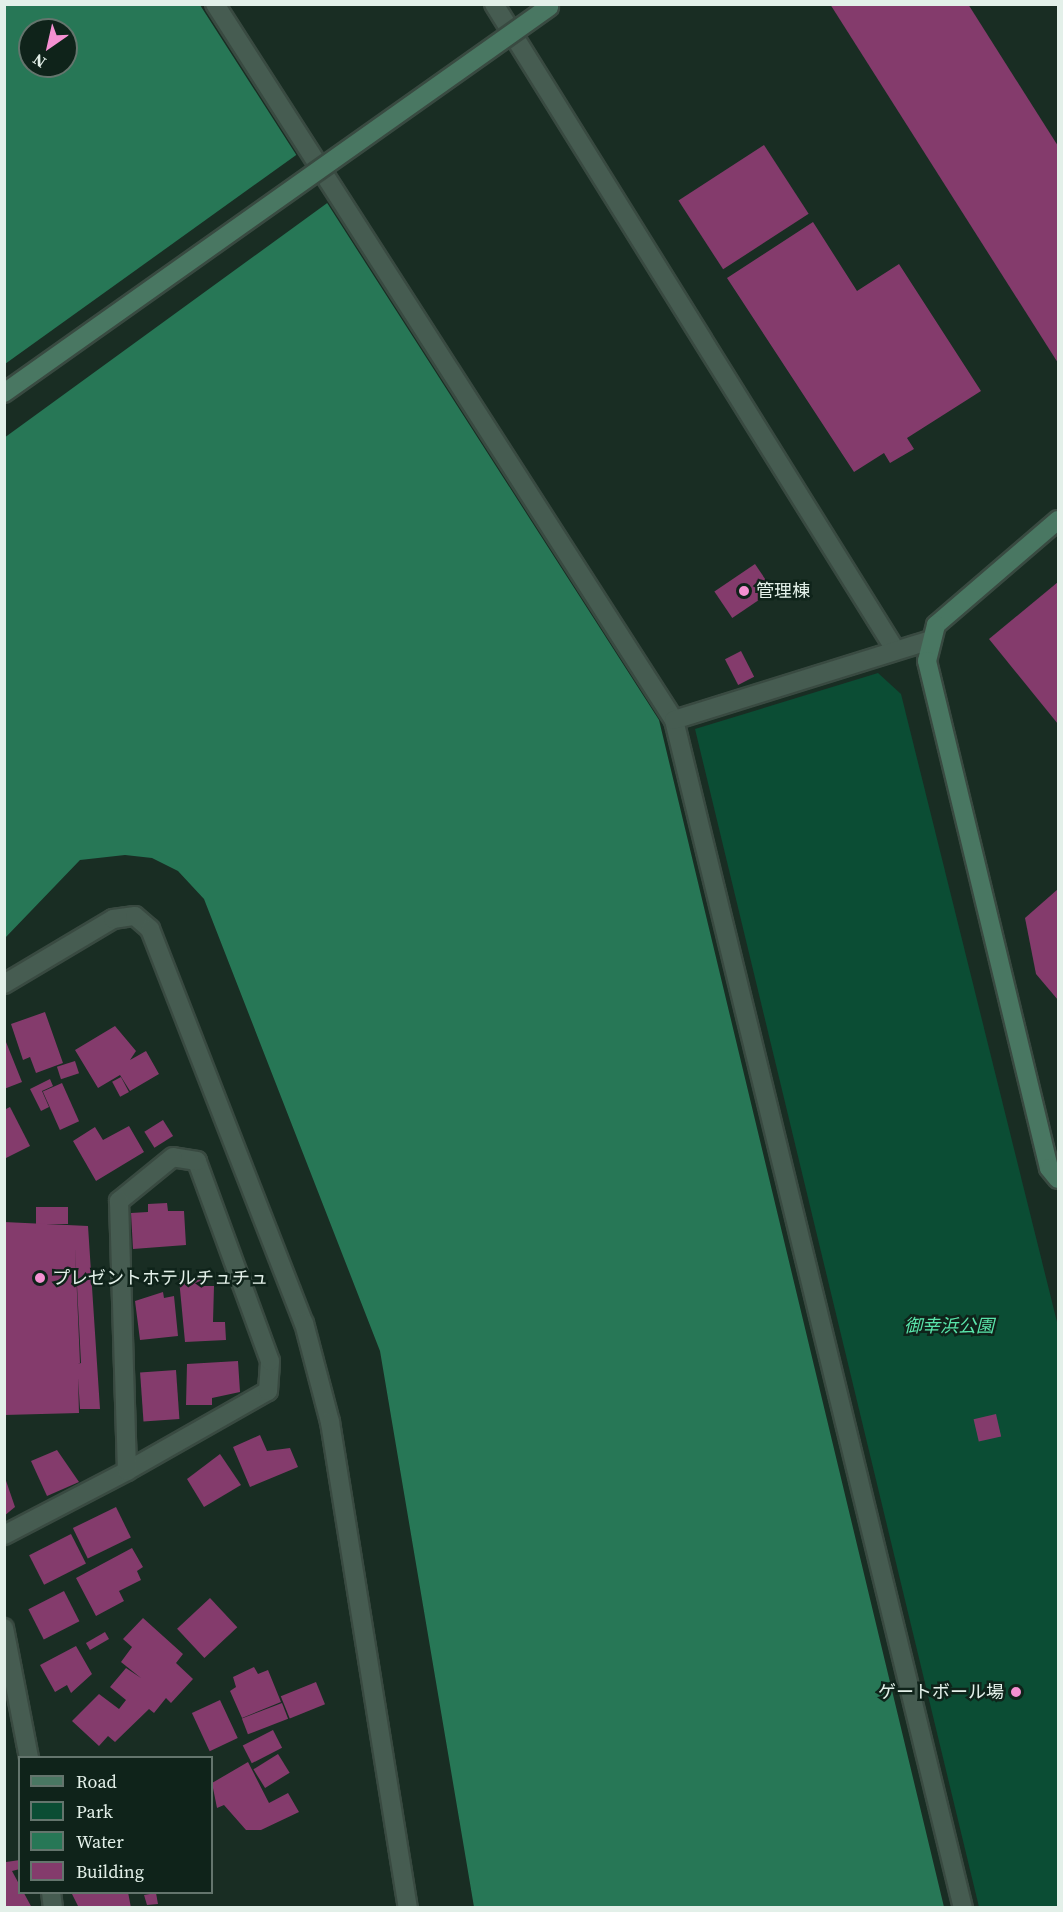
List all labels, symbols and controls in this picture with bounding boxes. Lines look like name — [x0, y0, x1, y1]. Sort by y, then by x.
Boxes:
north arrow — [18, 18, 78, 78]
text: N — [28, 49, 50, 74]
place label: 管理棟 — [756, 580, 810, 602]
marker: 管理棟 — [737, 584, 751, 598]
place label: プレゼントホテルチュチュ — [52, 1267, 268, 1289]
marker: プレゼントホテルチュチュ — [33, 1271, 47, 1285]
park label: 御幸浜公園 — [904, 1315, 994, 1337]
place label: ゲートボール場 — [878, 1681, 1004, 1703]
marker: ゲートボール場 — [1009, 1685, 1023, 1699]
legend — [18, 1756, 213, 1894]
text: Road — [76, 1769, 117, 1794]
text: Park — [76, 1799, 113, 1824]
text: Water — [76, 1829, 124, 1854]
text: Building — [76, 1859, 144, 1884]

